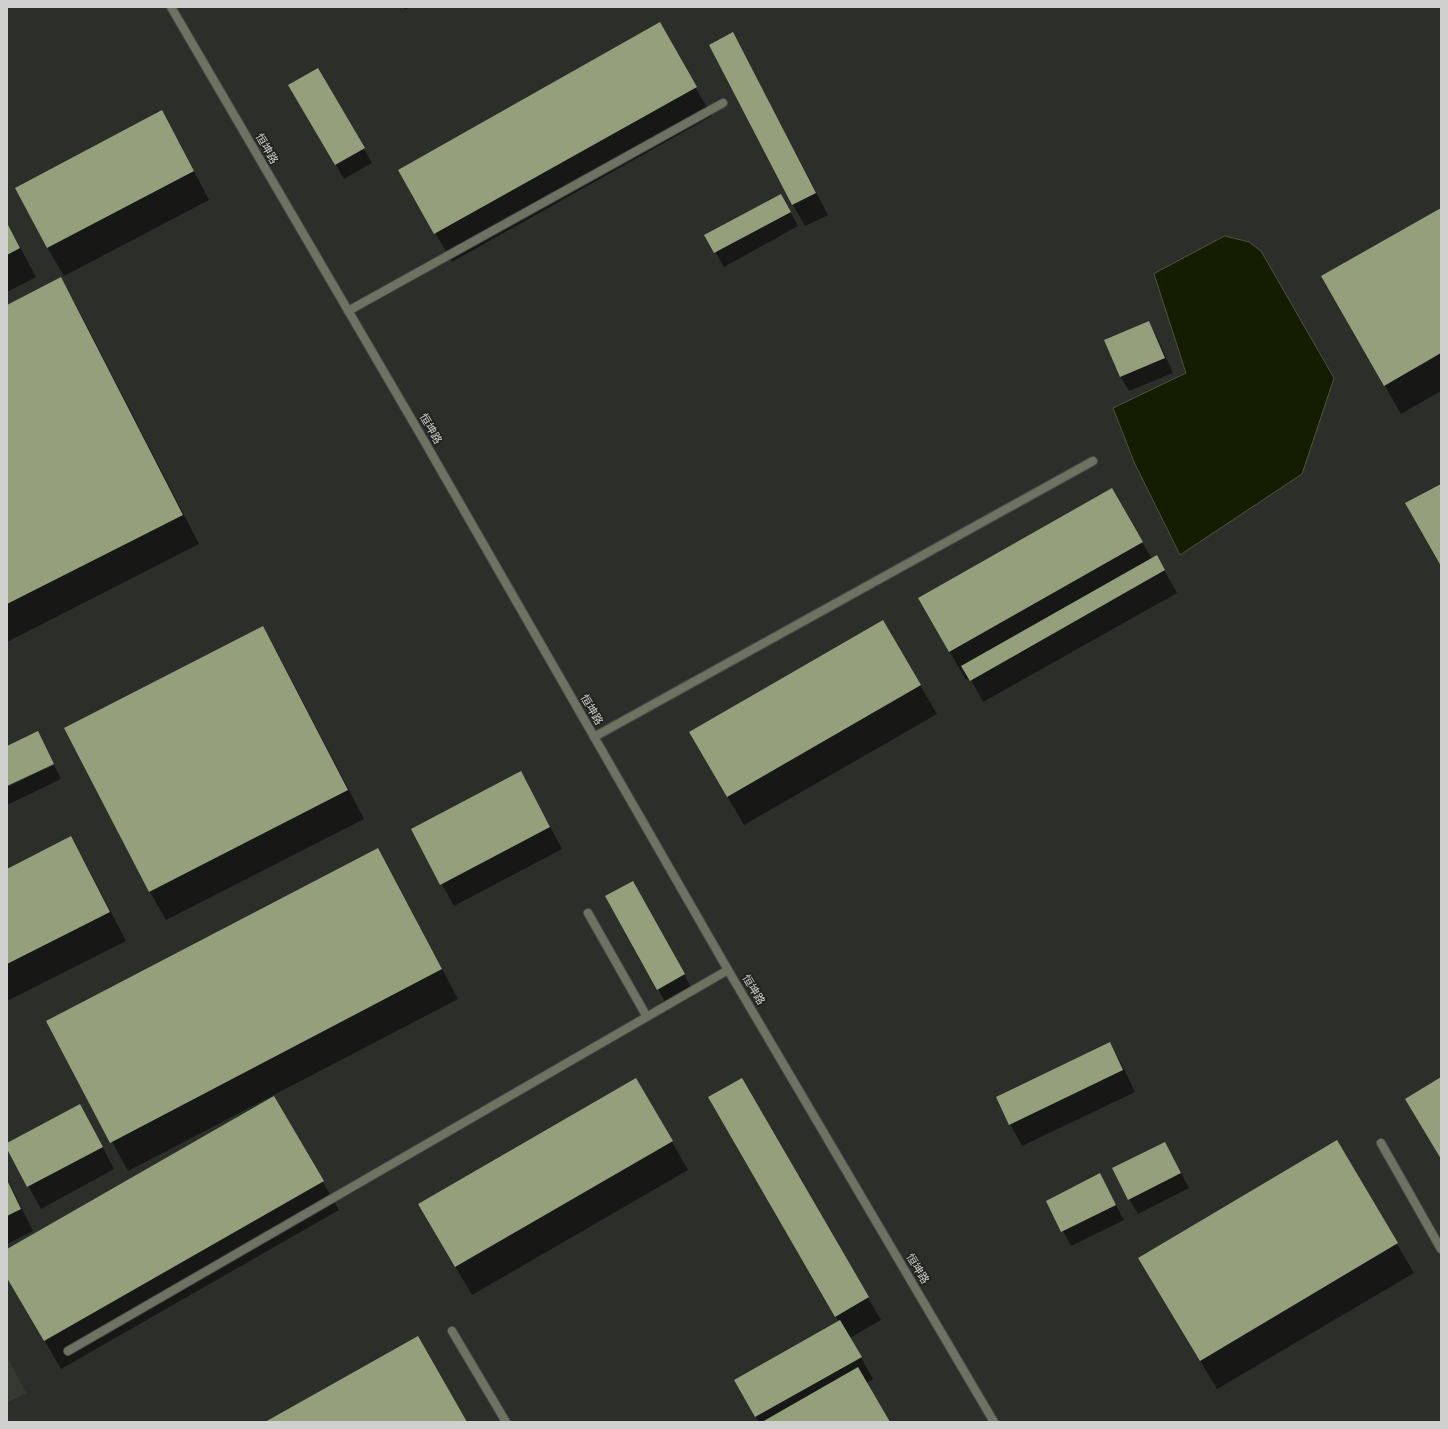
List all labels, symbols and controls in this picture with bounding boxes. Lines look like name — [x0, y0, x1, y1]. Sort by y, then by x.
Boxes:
street label: 恒坤路 — [252, 131, 280, 167]
street label: 恒坤路 — [416, 411, 444, 447]
street label: 恒坤路 — [577, 692, 605, 728]
street label: 恒坤路 — [739, 972, 767, 1008]
street label: 恒坤路 — [903, 1251, 931, 1287]

